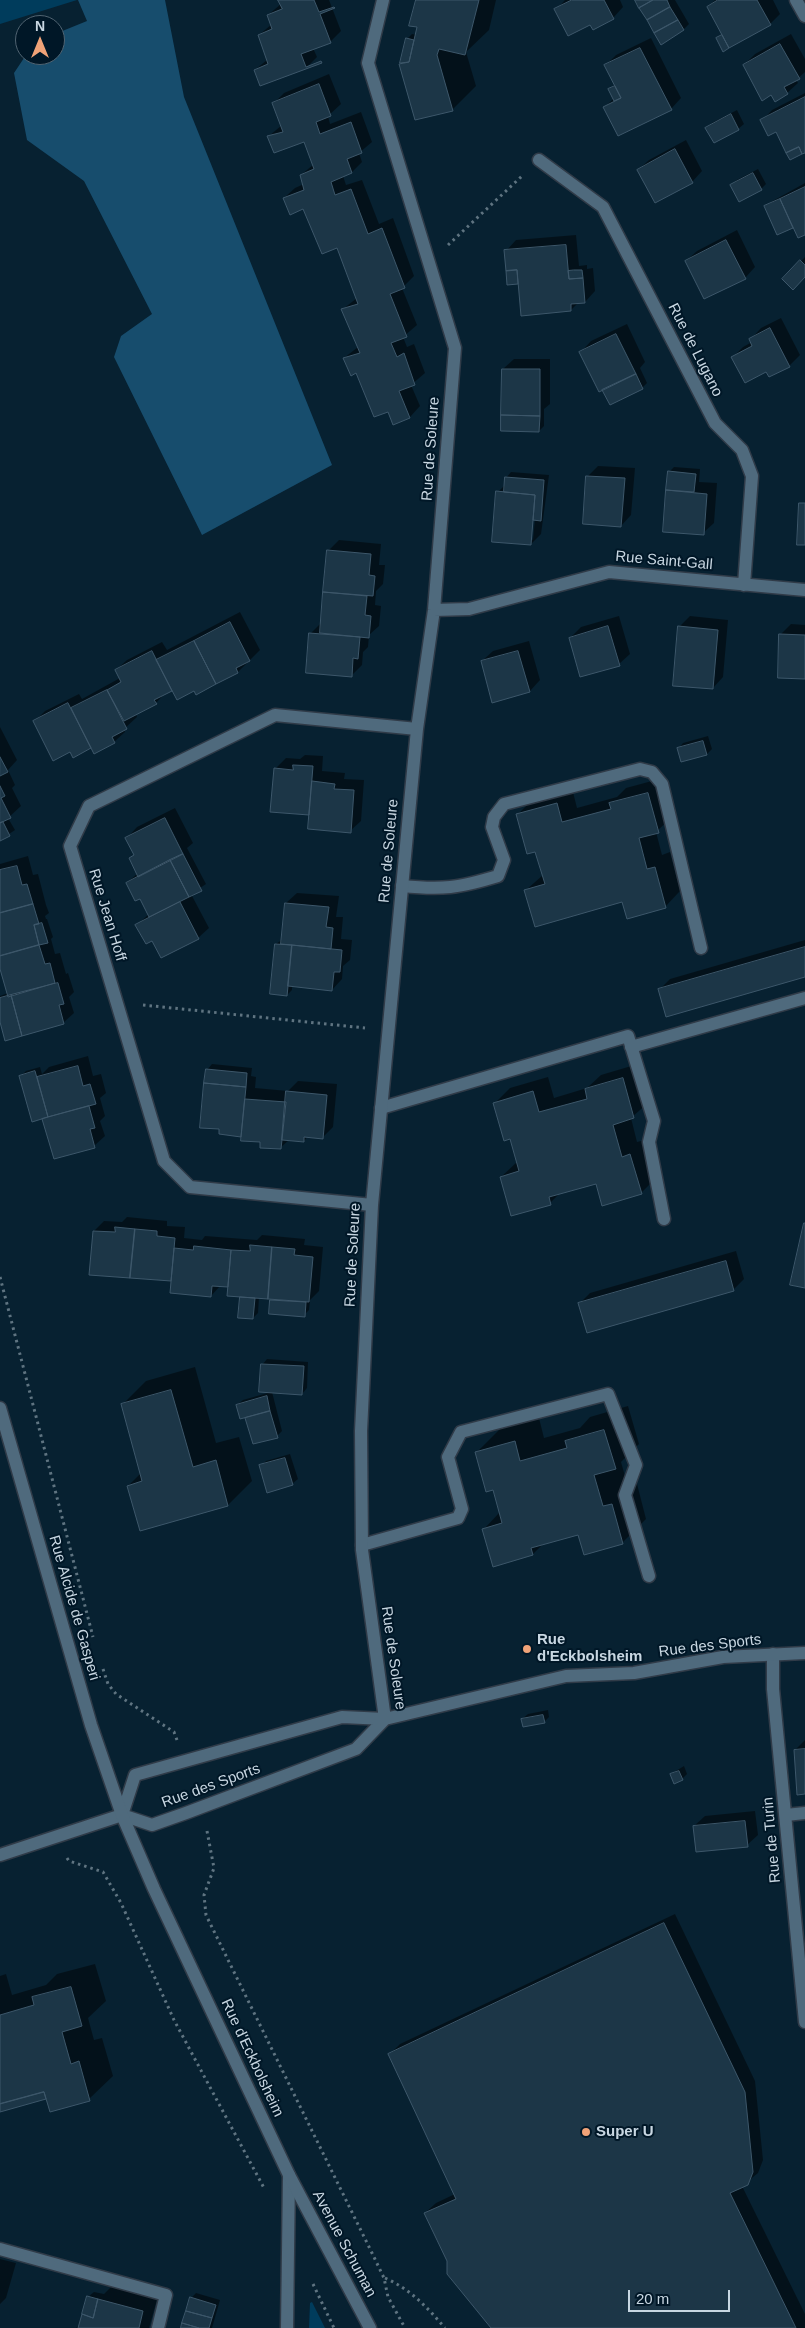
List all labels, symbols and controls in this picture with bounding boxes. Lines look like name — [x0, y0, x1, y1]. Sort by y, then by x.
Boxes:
north arrow — [15, 15, 65, 65]
text: N — [35, 18, 45, 34]
street label: Rue de Lugano — [664, 300, 726, 400]
street label: Rue de Soleure — [418, 396, 444, 502]
street label: Rue Saint-Gall — [615, 548, 713, 574]
street label: Rue de Soleure — [375, 798, 403, 904]
street label: Rue Jean Hoff — [84, 867, 130, 963]
street label: Rue de Soleure — [341, 1202, 365, 1308]
street label: Rue Alcide de Gasperi — [45, 1533, 103, 1683]
street label: Rue de Soleure — [377, 1605, 409, 1711]
place label: Rue d'Eckbolsheim — [537, 1631, 642, 1666]
street label: Rue des Sports — [658, 1631, 762, 1661]
marker: Rue d'Eckbolsheim — [521, 1643, 533, 1655]
street label: Rue des Sports — [159, 1760, 263, 1812]
street label: Rue de Turin — [759, 1796, 785, 1884]
street label: Rue d'Eckbolsheim — [217, 1996, 287, 2120]
place label: Super U — [596, 2123, 654, 2141]
marker: Super U — [580, 2126, 592, 2138]
street label: Avenue Schuman — [308, 2188, 380, 2300]
scale bar — [630, 2280, 732, 2312]
text: 20 m — [636, 2290, 669, 2307]

